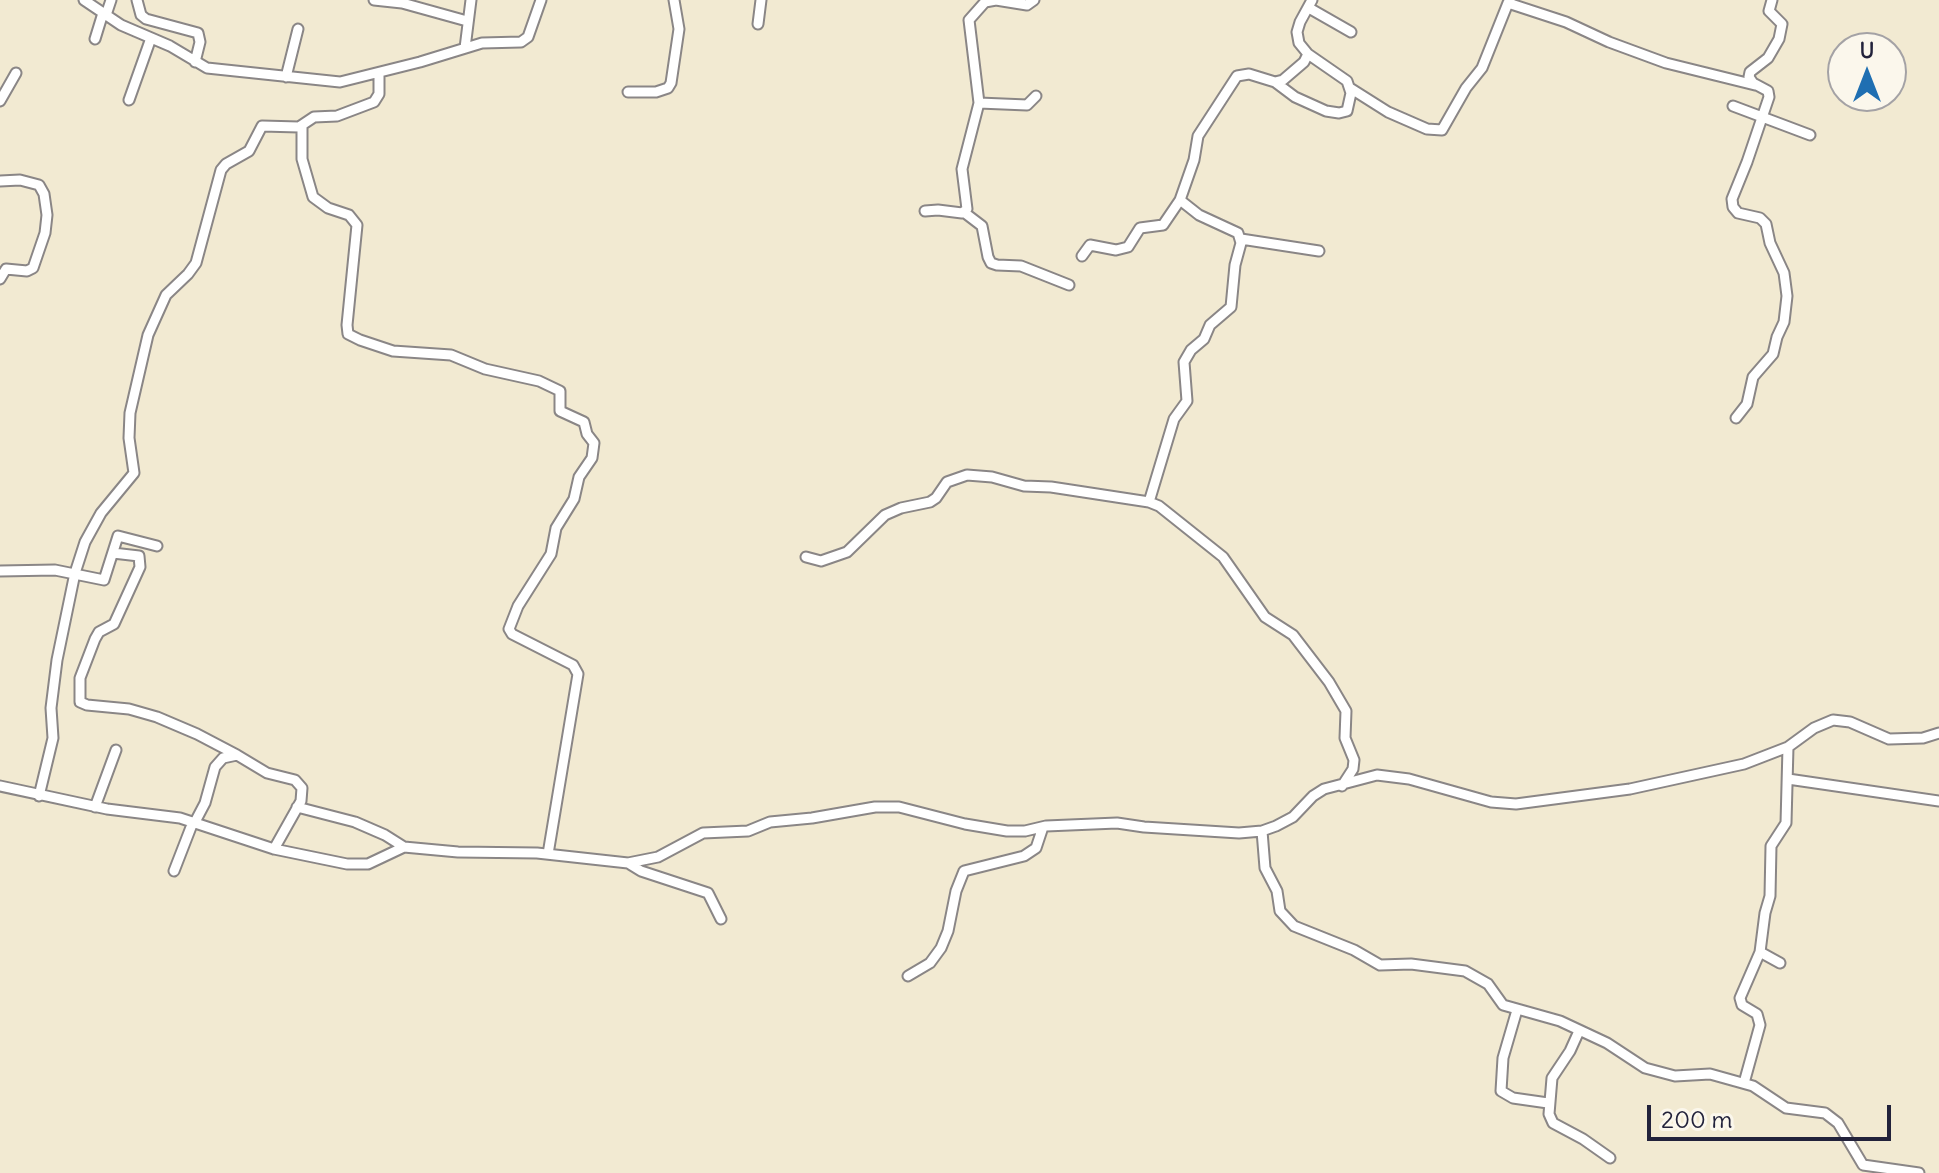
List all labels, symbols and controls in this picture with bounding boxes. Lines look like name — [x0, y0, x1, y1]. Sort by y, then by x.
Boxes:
north arrow — [1827, 32, 1907, 112]
text: U — [1859, 36, 1875, 64]
scale bar — [1651, 1089, 1895, 1139]
text: 200 m — [1661, 1104, 1733, 1134]

